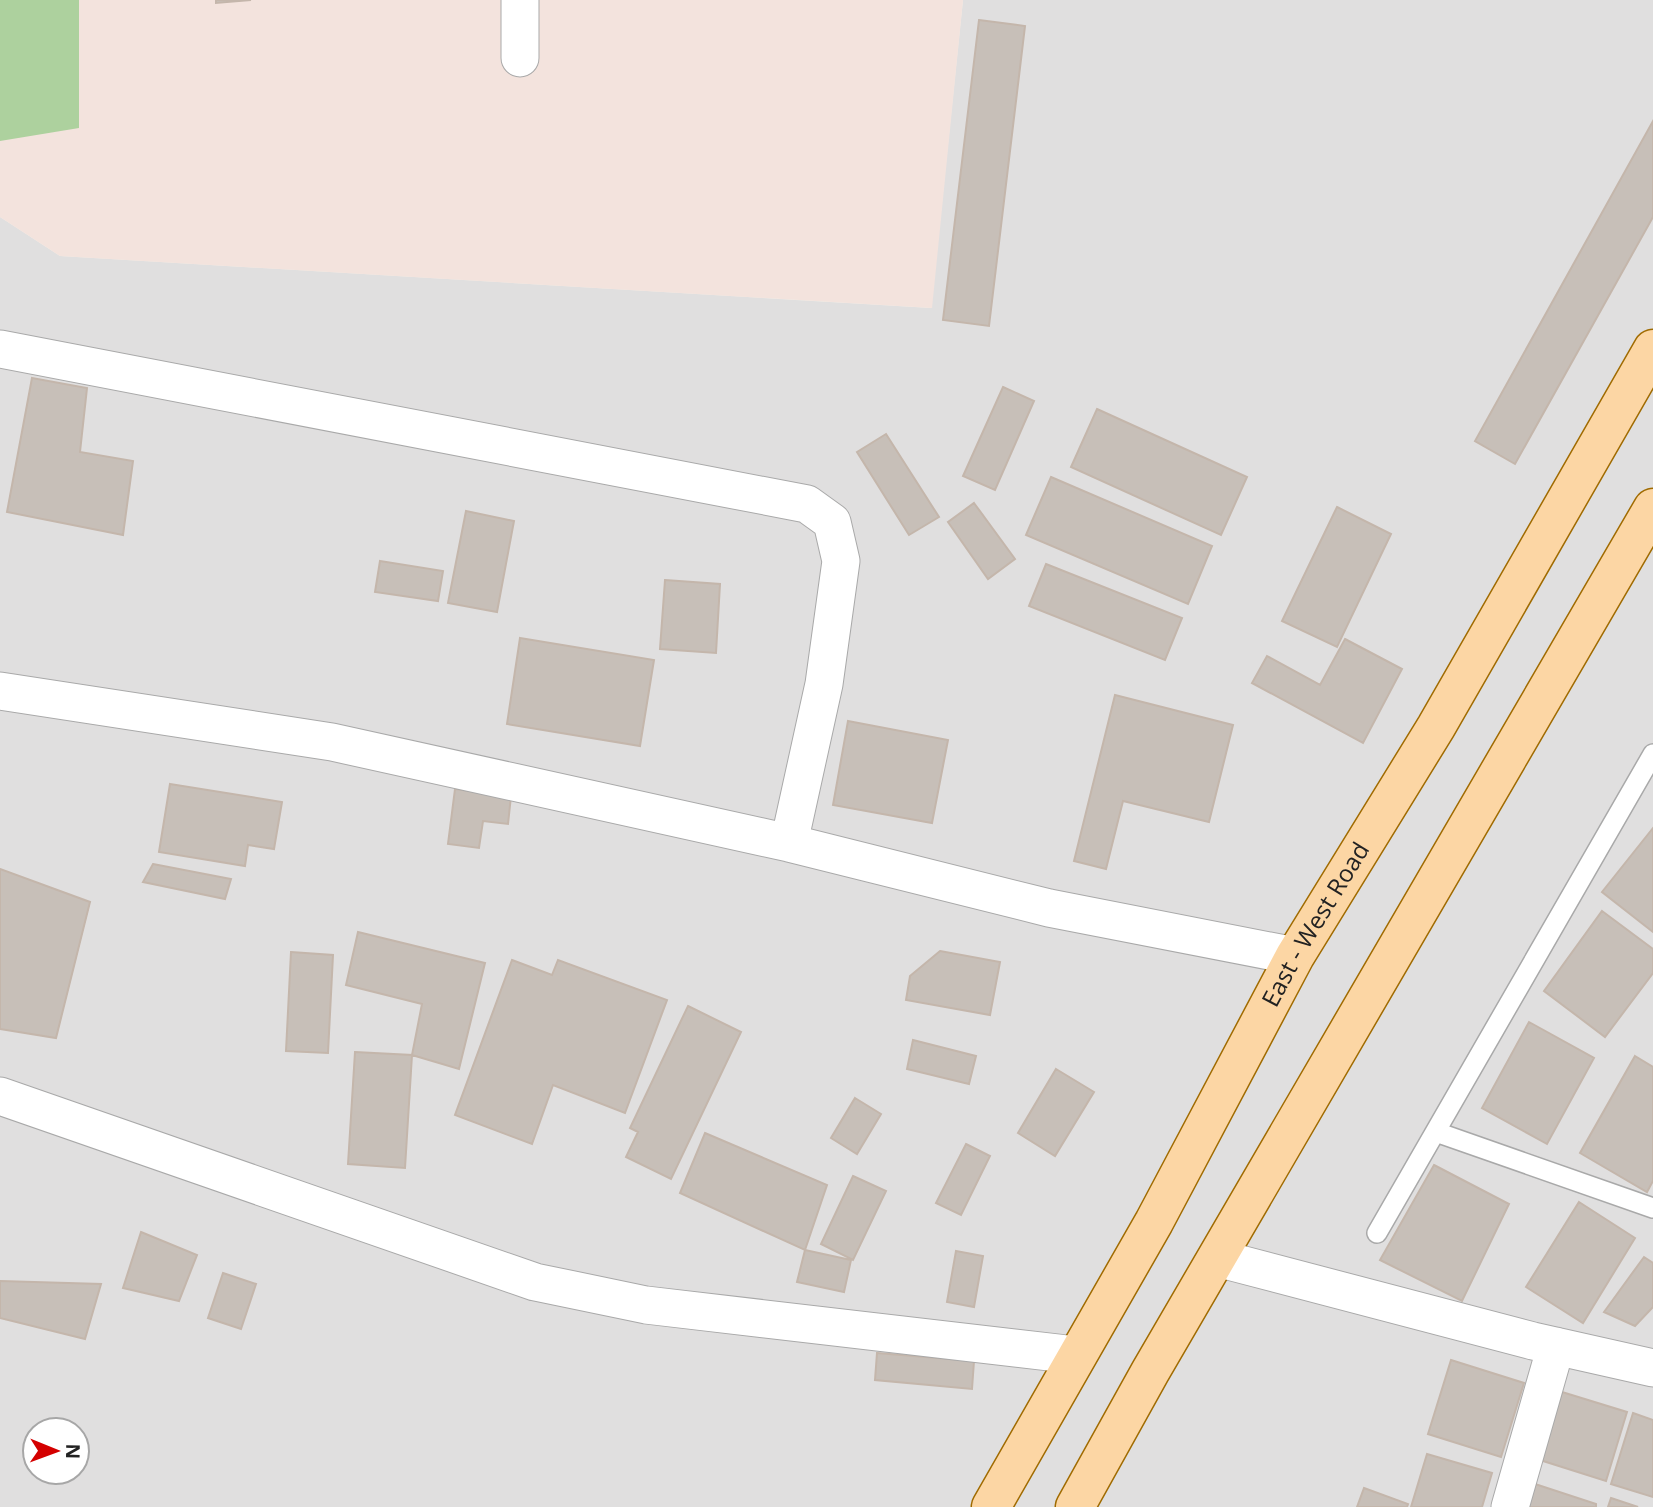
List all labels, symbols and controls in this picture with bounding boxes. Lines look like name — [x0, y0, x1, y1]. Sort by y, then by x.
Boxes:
street label: East - West Road — [1253, 835, 1376, 1012]
north arrow — [21, 1416, 91, 1486]
text: N — [60, 1443, 86, 1459]

